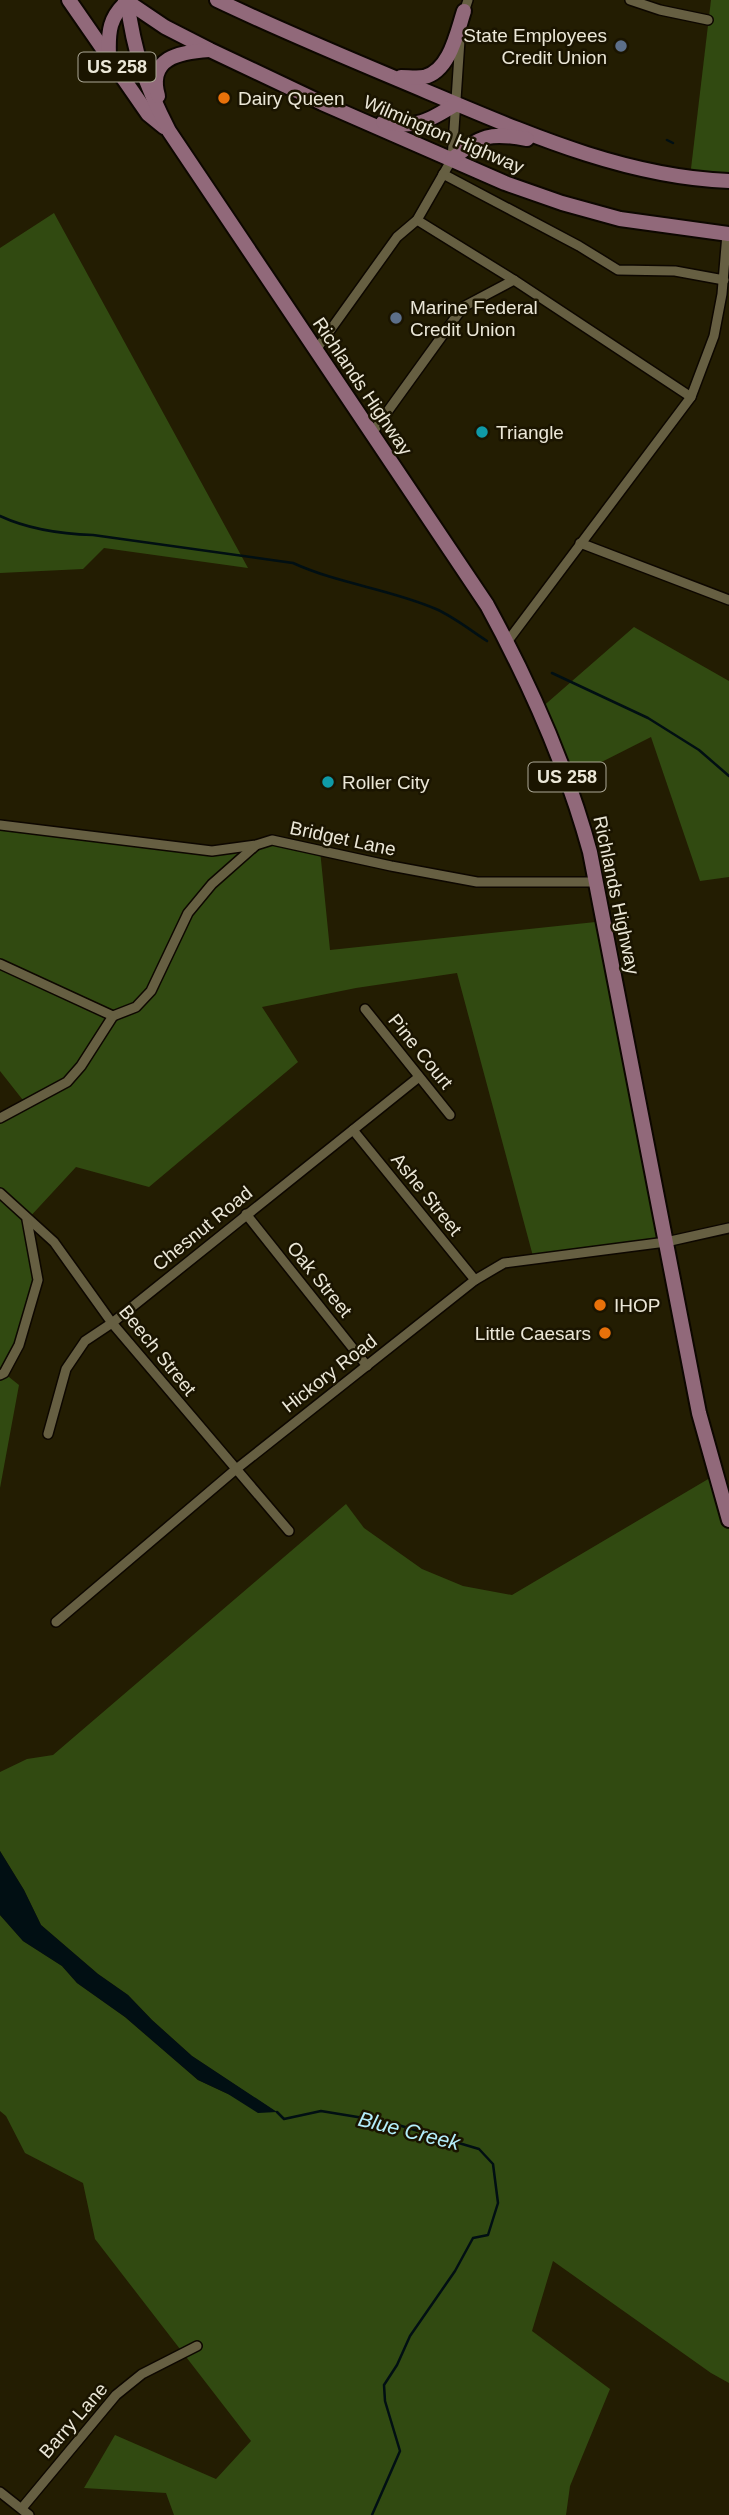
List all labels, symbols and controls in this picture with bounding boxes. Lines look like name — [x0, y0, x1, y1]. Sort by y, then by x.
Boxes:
place label: State Employees Credit Union — [463, 25, 607, 68]
marker: State Employees Credit Union — [613, 38, 629, 54]
road number: US 258 — [78, 52, 156, 82]
place label: Dairy Queen — [238, 88, 345, 109]
marker: Dairy Queen — [216, 90, 232, 106]
street label: Wilmington Highway — [360, 91, 528, 178]
place label: Marine Federal Credit Union — [410, 297, 538, 340]
marker: Marine Federal Credit Union — [388, 310, 404, 326]
street label: Richlands Highway — [309, 313, 417, 460]
place label: Triangle — [496, 422, 564, 443]
marker: Triangle — [474, 424, 490, 440]
road number: US 258 — [528, 762, 606, 792]
place label: Roller City — [342, 772, 430, 793]
marker: Roller City — [320, 774, 336, 790]
street label: Richlands Highway — [589, 814, 644, 977]
street label: Bridget Lane — [288, 817, 398, 860]
street label: Pine Court — [384, 1010, 457, 1093]
street label: Ashe Street — [387, 1149, 466, 1240]
street label: Chesnut Road — [149, 1182, 256, 1275]
street label: Oak Street — [283, 1237, 357, 1322]
place label: IHOP — [614, 1295, 660, 1316]
marker: IHOP — [592, 1297, 608, 1313]
street label: Beech Street — [115, 1301, 201, 1400]
place label: Little Caesars — [475, 1323, 591, 1344]
marker: Little Caesars — [597, 1325, 613, 1341]
street label: Hickory Road — [278, 1330, 381, 1417]
water label: Blue Creek — [356, 2107, 464, 2155]
street label: Barry Lane — [35, 2378, 112, 2462]

